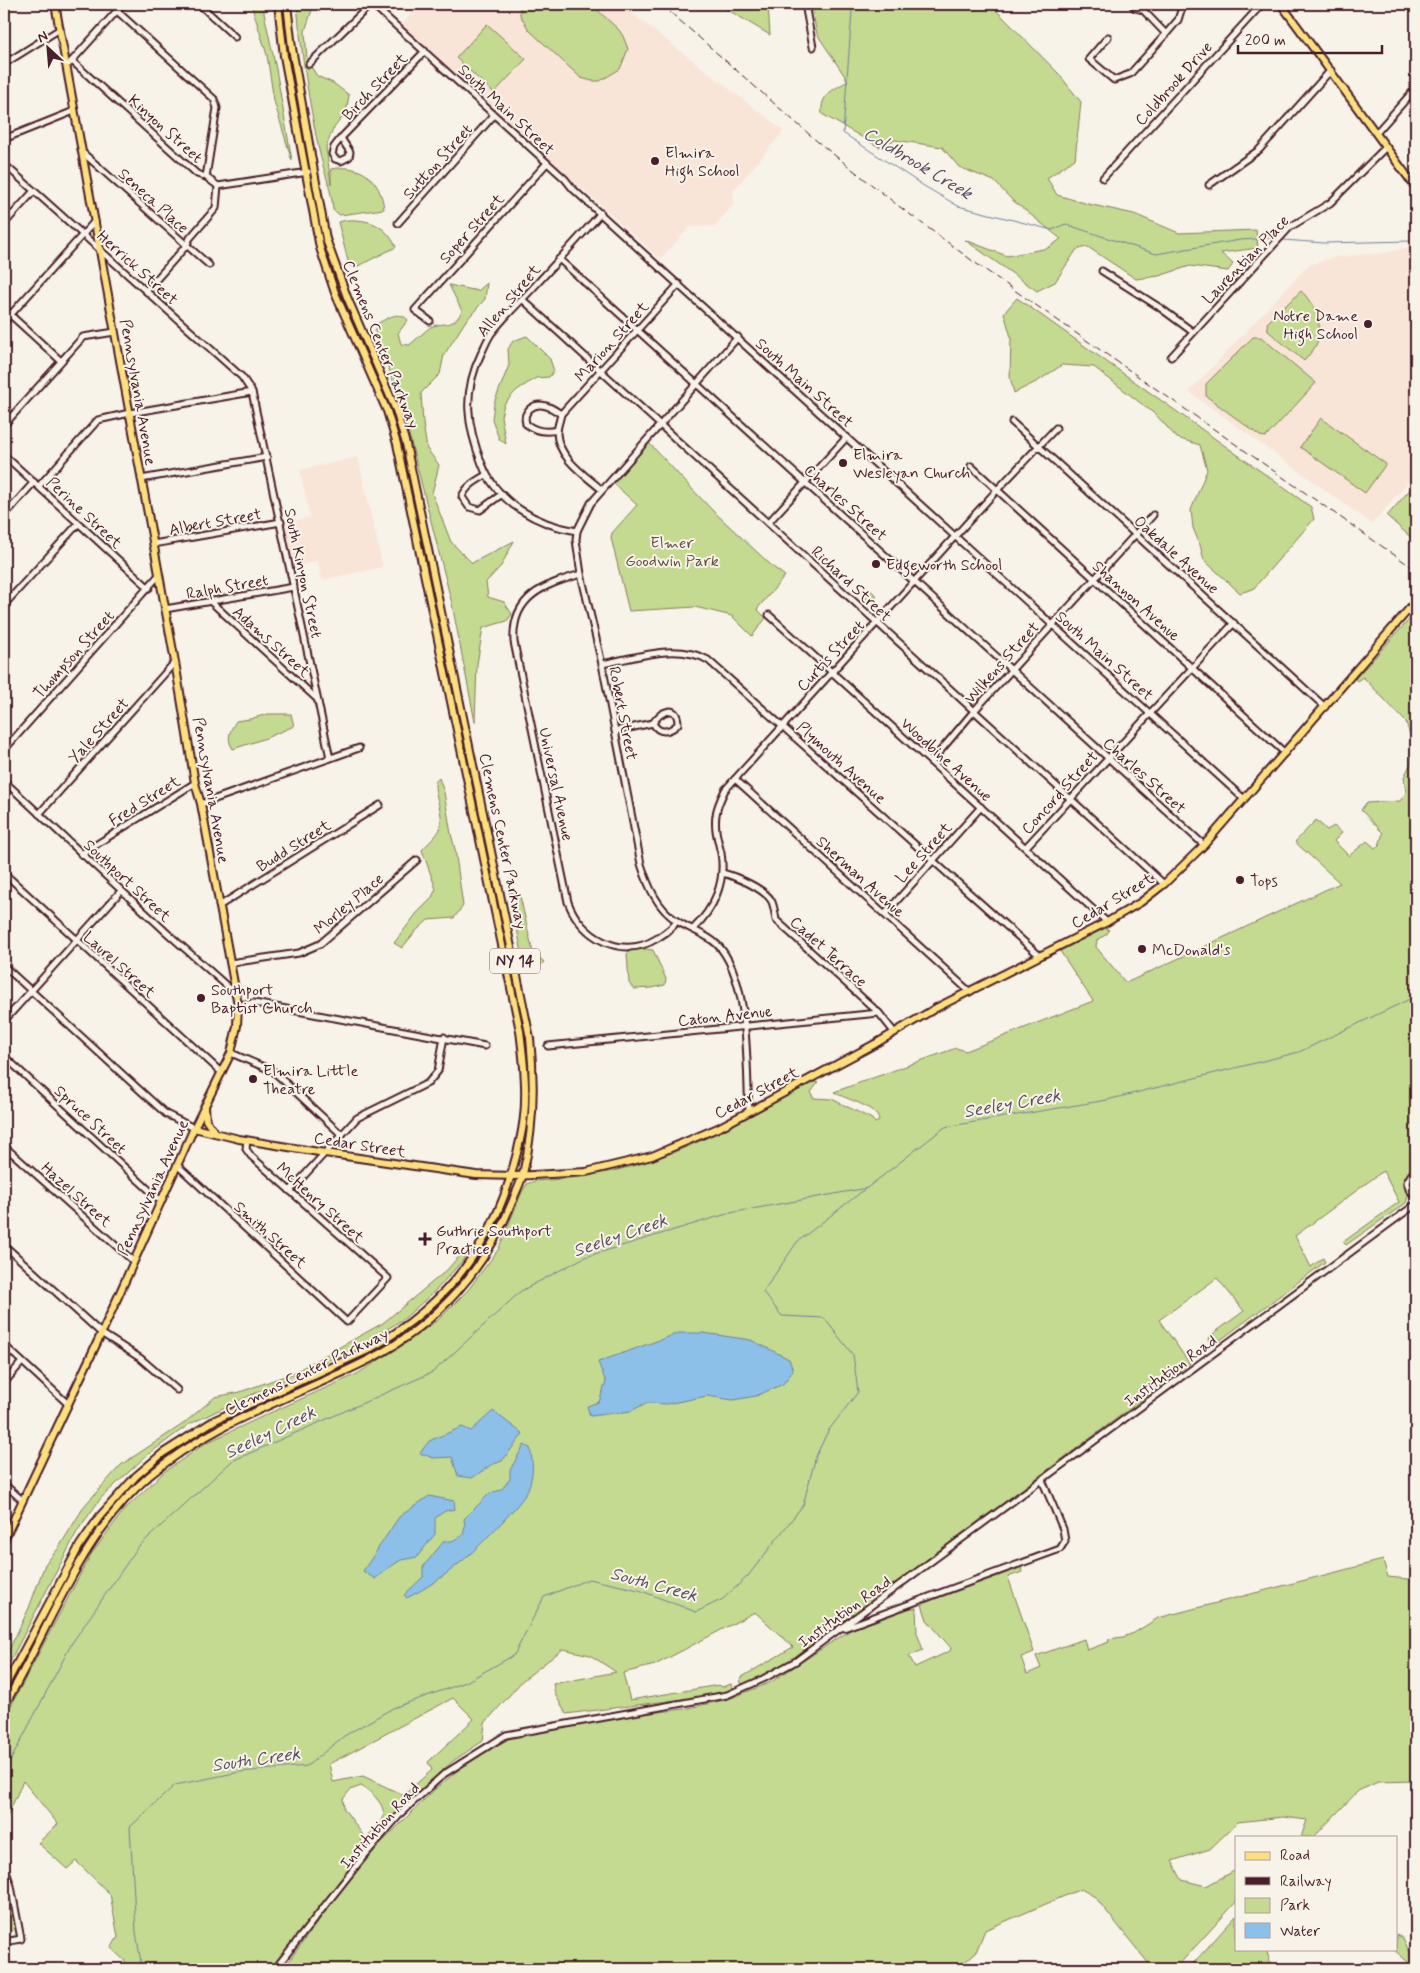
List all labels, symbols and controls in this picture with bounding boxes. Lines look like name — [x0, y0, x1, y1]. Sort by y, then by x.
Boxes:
north arrow — [22, 22, 72, 72]
scale bar — [1238, 22, 1381, 54]
text: N — [35, 27, 51, 47]
text: 200 m — [1245, 31, 1286, 51]
street label: Coldbrook Drive — [1131, 37, 1218, 131]
street label: Birch Street — [338, 48, 413, 125]
street label: South Main Street — [453, 60, 559, 161]
street label: Kinyon Street — [123, 90, 207, 168]
street label: Sutton Street — [399, 120, 478, 204]
water label: Coldbrook Creek — [859, 122, 977, 206]
place label: Elmira High School — [665, 143, 740, 183]
marker: Elmira High School — [649, 155, 661, 167]
street label: Seneca Place — [113, 164, 193, 238]
street label: Soper Street — [435, 189, 510, 269]
street label: Laurentian Place — [1198, 211, 1294, 309]
street label: Herrick Street — [92, 226, 182, 310]
street label: Clemens Center Parkway — [337, 257, 424, 432]
street label: Allen Street — [473, 260, 546, 342]
street label: Marion Street — [570, 297, 654, 387]
place label: Notre Dame High School — [1273, 306, 1358, 346]
street label: Pennsylvania Avenue — [114, 318, 161, 467]
marker: Notre Dame High School — [1362, 318, 1374, 330]
street label: South Main Street — [751, 333, 858, 433]
place label: Elmira Wesleyan Church — [853, 445, 970, 484]
marker: Elmira Wesleyan Church — [837, 457, 849, 469]
street label: Charles Street — [799, 460, 891, 546]
street label: Perine Street — [41, 472, 127, 554]
street label: Albert Street — [167, 504, 264, 541]
street label: South Kinyon Street — [279, 506, 327, 640]
street label: Oakdale Avenue — [1129, 511, 1223, 599]
park label: Elmer Goodwin Park — [625, 533, 719, 572]
street label: Richard Street — [806, 541, 896, 627]
place label: Edgeworth School — [886, 555, 1002, 577]
street label: Shannon Avenue — [1088, 556, 1185, 647]
marker: Edgeworth School — [870, 558, 882, 570]
street label: Ralph Street — [185, 570, 270, 605]
street label: Adams Street — [228, 602, 315, 683]
street label: Thompson Street — [29, 606, 119, 704]
street label: South Main Street — [1051, 606, 1158, 706]
street label: Curtis Street — [793, 616, 870, 696]
street label: Wilkens Street — [960, 617, 1045, 708]
street label: Robert Street — [603, 665, 642, 763]
street label: Yale Street — [64, 694, 134, 768]
street label: Woodbine Avenue — [896, 713, 996, 807]
street label: Pennsylvania Avenue — [187, 716, 234, 865]
street label: Plymouth Avenue — [792, 717, 890, 809]
street label: Universal Avenue — [533, 726, 578, 843]
street label: Charles Street — [1098, 733, 1190, 819]
street label: Concord Street — [1017, 746, 1103, 839]
street label: Clemens Center Parkway — [474, 751, 531, 931]
street label: Fred Street — [105, 771, 185, 831]
street label: Budd Street — [253, 815, 335, 877]
street label: Lee Street — [891, 818, 957, 888]
street label: Sherman Avenue — [811, 832, 909, 923]
street label: Southport Street — [79, 835, 176, 927]
street label: Cedar Street — [1068, 868, 1158, 934]
street label: Morley Place — [310, 869, 388, 940]
place label: Tops — [1250, 871, 1278, 892]
marker: Tops — [1234, 874, 1246, 886]
street label: Cadet Terrace — [785, 912, 871, 992]
street label: Laurel Street — [78, 927, 160, 1004]
place label: McDonald's — [1152, 940, 1231, 961]
marker: McDonald's — [1136, 943, 1148, 955]
road number: NY 14 — [490, 948, 540, 974]
place label: Southport Baptist Church — [211, 980, 313, 1019]
marker: Southport Baptist Church — [195, 992, 207, 1004]
street label: Caton Avenue — [677, 1001, 774, 1032]
place label: Elmira Little Theatre — [263, 1061, 358, 1100]
street label: Cedar Street — [711, 1062, 803, 1124]
marker: Elmira Little Theatre — [247, 1073, 259, 1085]
street label: Spruce Street — [49, 1081, 131, 1159]
water label: Seeley Creek — [962, 1084, 1063, 1124]
street label: Pennsylvania Avenue — [113, 1116, 194, 1259]
street label: Cedar Street — [312, 1128, 408, 1163]
street label: Hazel Street — [36, 1158, 116, 1233]
street label: McHenry Street — [271, 1158, 369, 1249]
street label: Smith Street — [229, 1197, 311, 1274]
water label: Seeley Creek — [570, 1209, 671, 1263]
place label: Guthrie Southport Practice — [436, 1221, 552, 1260]
marker: Guthrie Southport Practice — [418, 1232, 432, 1246]
street label: Clemens Center Parkway — [221, 1324, 392, 1421]
street label: Institution Road — [1120, 1330, 1221, 1412]
water label: Seeley Creek — [221, 1401, 320, 1465]
water label: South Creek — [608, 1562, 700, 1608]
street label: Institution Road — [794, 1571, 895, 1653]
water label: South Creek — [210, 1742, 302, 1778]
street label: Institution Road — [336, 1778, 425, 1874]
legend — [1235, 1836, 1398, 1950]
text: Road — [1280, 1846, 1310, 1866]
text: Railway — [1280, 1872, 1332, 1892]
text: Park — [1280, 1896, 1310, 1916]
text: Water — [1280, 1922, 1320, 1942]

